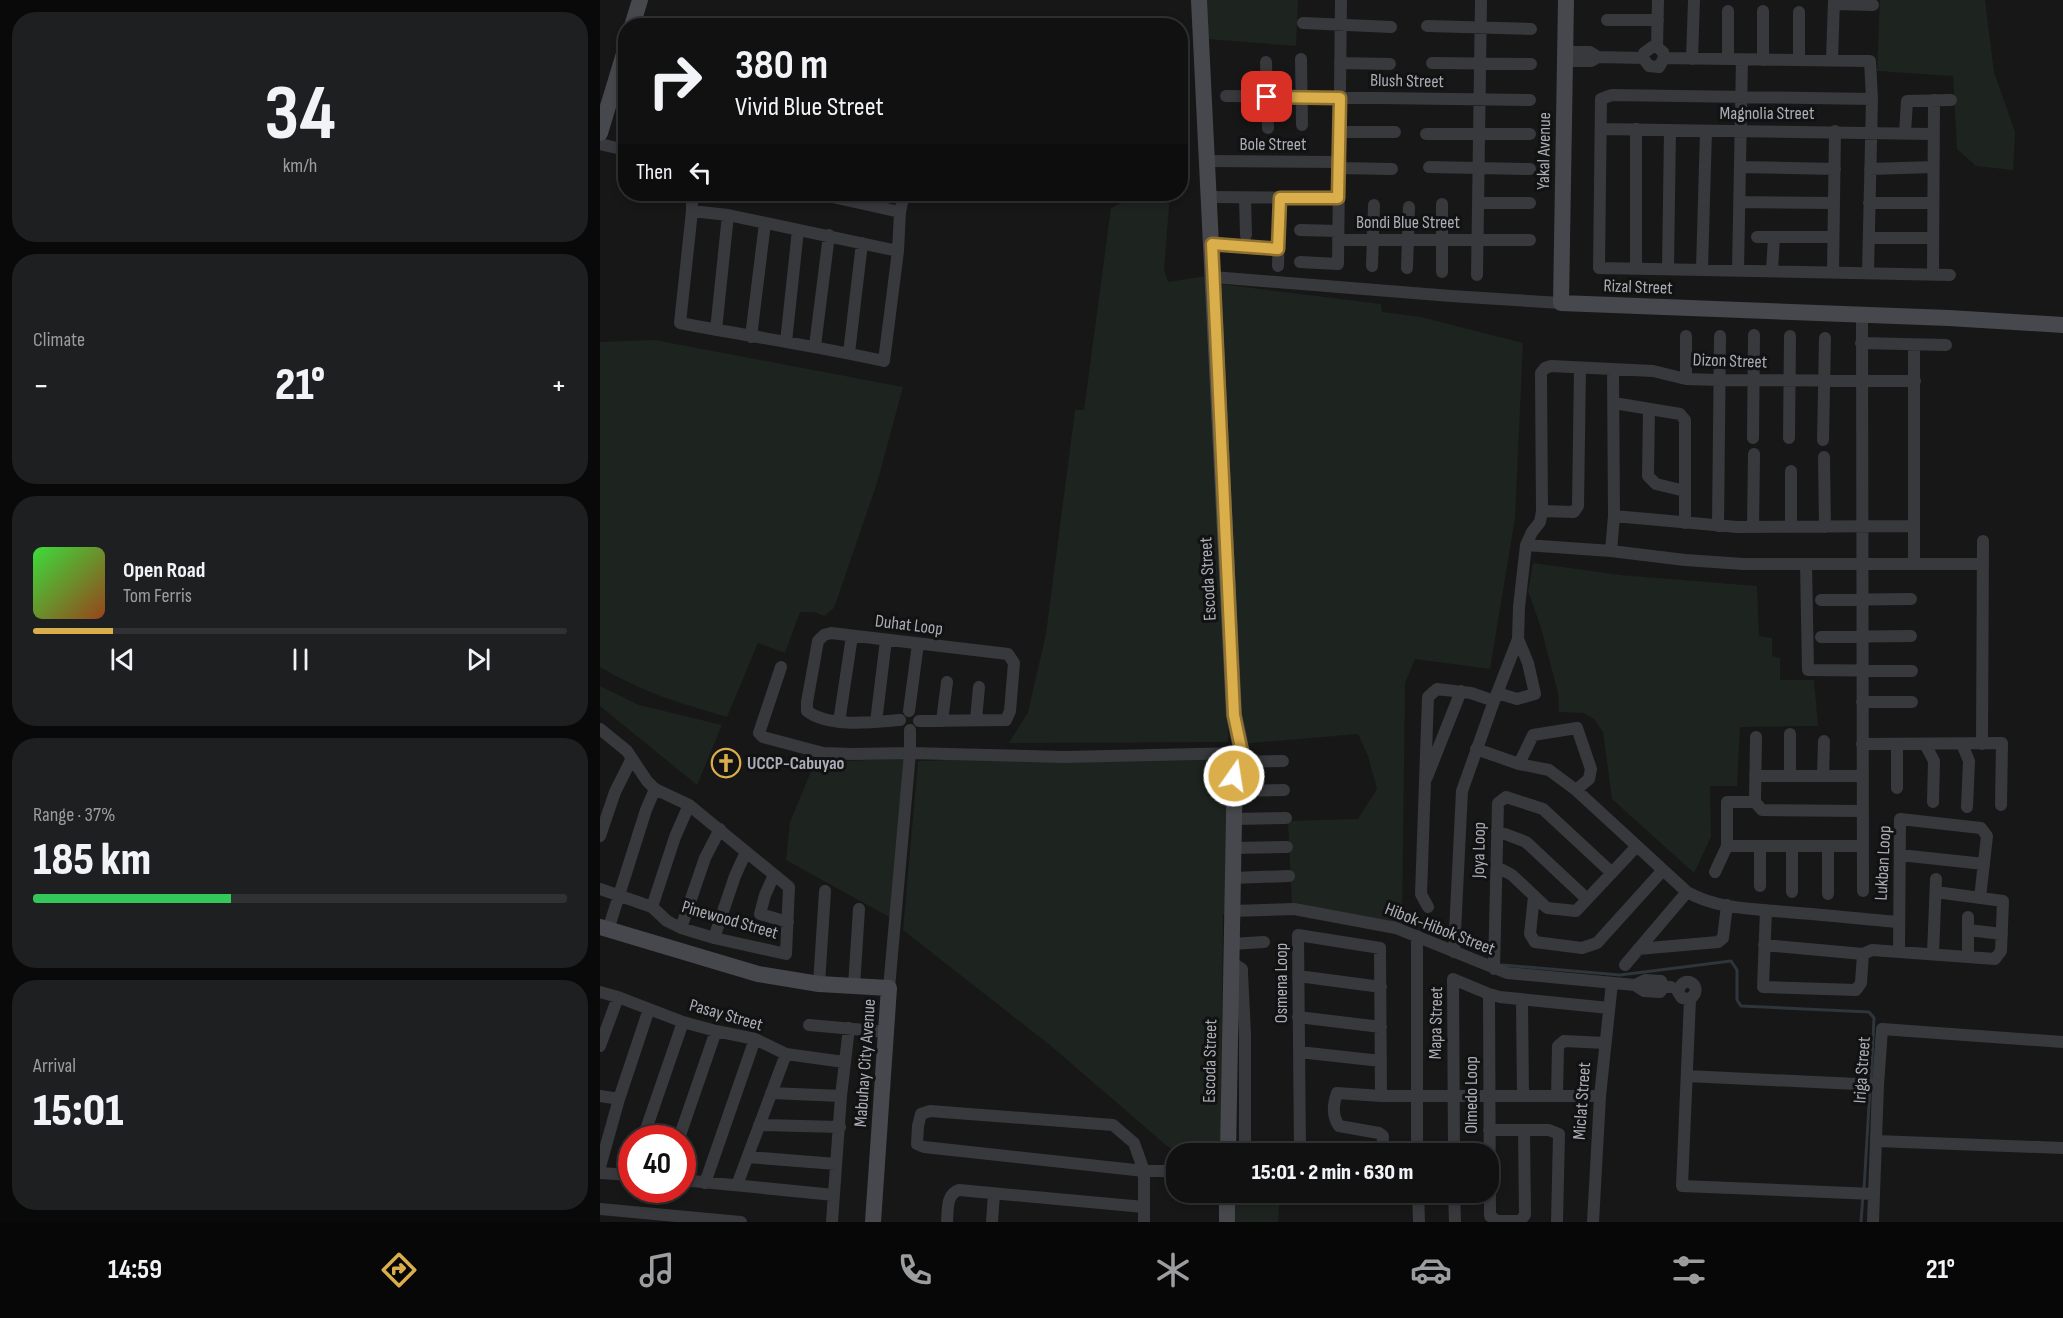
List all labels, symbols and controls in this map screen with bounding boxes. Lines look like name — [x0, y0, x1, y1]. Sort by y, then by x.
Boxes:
text: 380 m — [735, 40, 828, 91]
icon: right — [636, 42, 714, 120]
text: 34 — [264, 68, 336, 161]
street label: Blush Street — [1370, 70, 1445, 92]
pin — [1241, 71, 1292, 122]
icon: arrive — [1250, 80, 1283, 113]
text: Vivid Blue Street — [735, 91, 884, 123]
street label: Magnolia Street — [1720, 103, 1815, 124]
street label: Yakal Avenue — [1533, 112, 1555, 190]
street label: Bole Street — [1240, 134, 1307, 155]
text: km/h — [283, 154, 317, 178]
icon: left — [684, 156, 717, 189]
text: Then — [636, 159, 672, 186]
street label: Bondi Blue Street — [1356, 212, 1460, 233]
street label: Rizal Street — [1603, 275, 1673, 299]
text: Climate — [33, 328, 85, 352]
street label: Dizon Street — [1692, 349, 1768, 373]
text: 21° — [275, 358, 325, 413]
text: − — [33, 366, 49, 406]
text: + — [551, 366, 567, 406]
street label: Escoda Street — [1195, 536, 1221, 621]
text: Open Road — [123, 557, 205, 584]
text: Tom Ferris — [123, 584, 192, 608]
street label: Duhat Loop — [874, 610, 944, 640]
icon: previous — [106, 643, 139, 676]
icon: pause — [284, 643, 317, 676]
icon: next — [462, 643, 495, 676]
position arrow — [1202, 744, 1266, 808]
church icon: UCCP-Cabuyao — [710, 747, 742, 779]
place label: UCCP-Cabuyao — [747, 753, 845, 774]
text: Range · 37% — [33, 803, 115, 827]
street label: Joya Loop — [1468, 822, 1490, 879]
street label: Lukban Loop — [1871, 825, 1895, 901]
text: 185 km — [33, 833, 151, 888]
street label: Pinewood Street — [679, 896, 781, 944]
street label: Hibok-Hibok Street — [1382, 898, 1498, 960]
street label: Osmena Loop — [1271, 943, 1292, 1023]
street label: Mapa Street — [1425, 986, 1447, 1060]
street label: Pasay Street — [687, 995, 766, 1036]
street label: Mabuhay City Avenue — [850, 998, 880, 1128]
street label: Escoda Street — [1199, 1018, 1221, 1103]
street label: Iriga Street — [1849, 1035, 1875, 1104]
text: Arrival — [33, 1054, 76, 1078]
street label: Olmedo Loop — [1461, 1056, 1482, 1134]
street label: Miclat Street — [1569, 1061, 1595, 1141]
text: 15:01 — [33, 1084, 123, 1139]
speed limit sign: 40 — [618, 1125, 696, 1203]
text: 15:01 · 2 min · 630 m — [1252, 1159, 1413, 1186]
icon: directions — [378, 1249, 420, 1291]
icon: music — [636, 1249, 678, 1291]
icon: phone — [894, 1249, 936, 1291]
icon: climate — [1152, 1249, 1194, 1291]
icon: car — [1410, 1249, 1452, 1291]
icon: filters — [1668, 1249, 1710, 1291]
text: 14:59 — [108, 1254, 162, 1286]
text: 21° — [1926, 1254, 1955, 1286]

